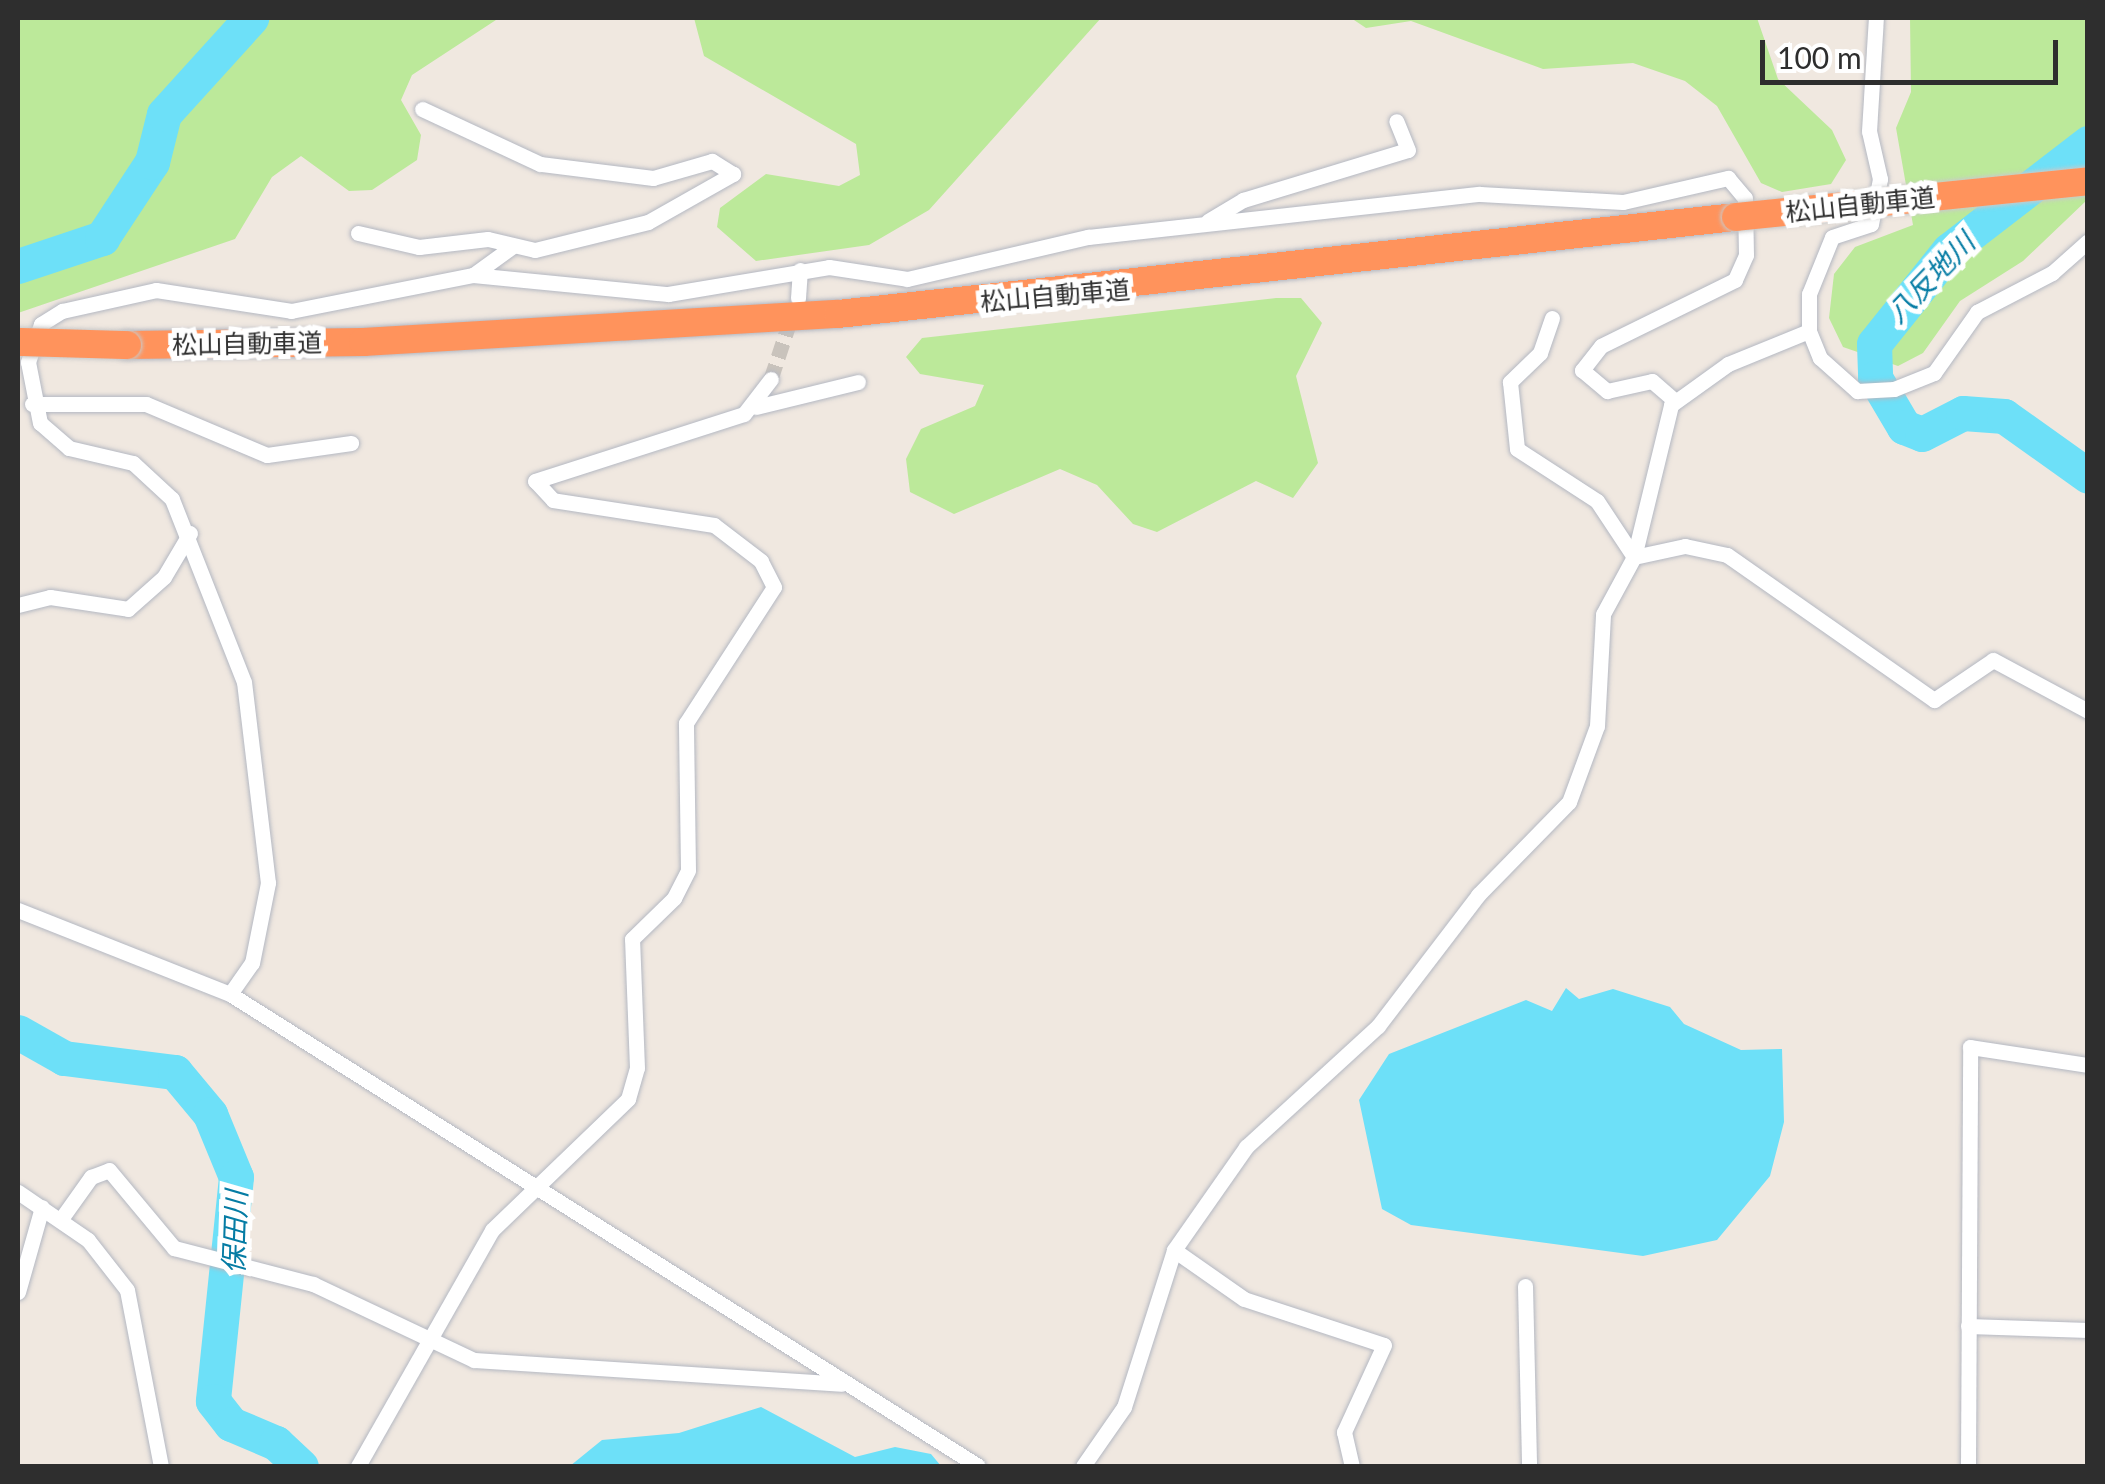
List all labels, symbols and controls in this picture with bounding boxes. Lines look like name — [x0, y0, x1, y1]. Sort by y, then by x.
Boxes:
scale bar — [1765, 20, 2062, 82]
text: 100 m — [1777, 39, 1862, 75]
street label: 松山自動車道 — [1784, 181, 1936, 227]
water label: 八反地川 — [1879, 225, 1981, 329]
street label: 松山自動車道 — [979, 274, 1131, 316]
street label: 松山自動車道 — [172, 327, 322, 359]
water label: 保田川 — [216, 1189, 252, 1275]

